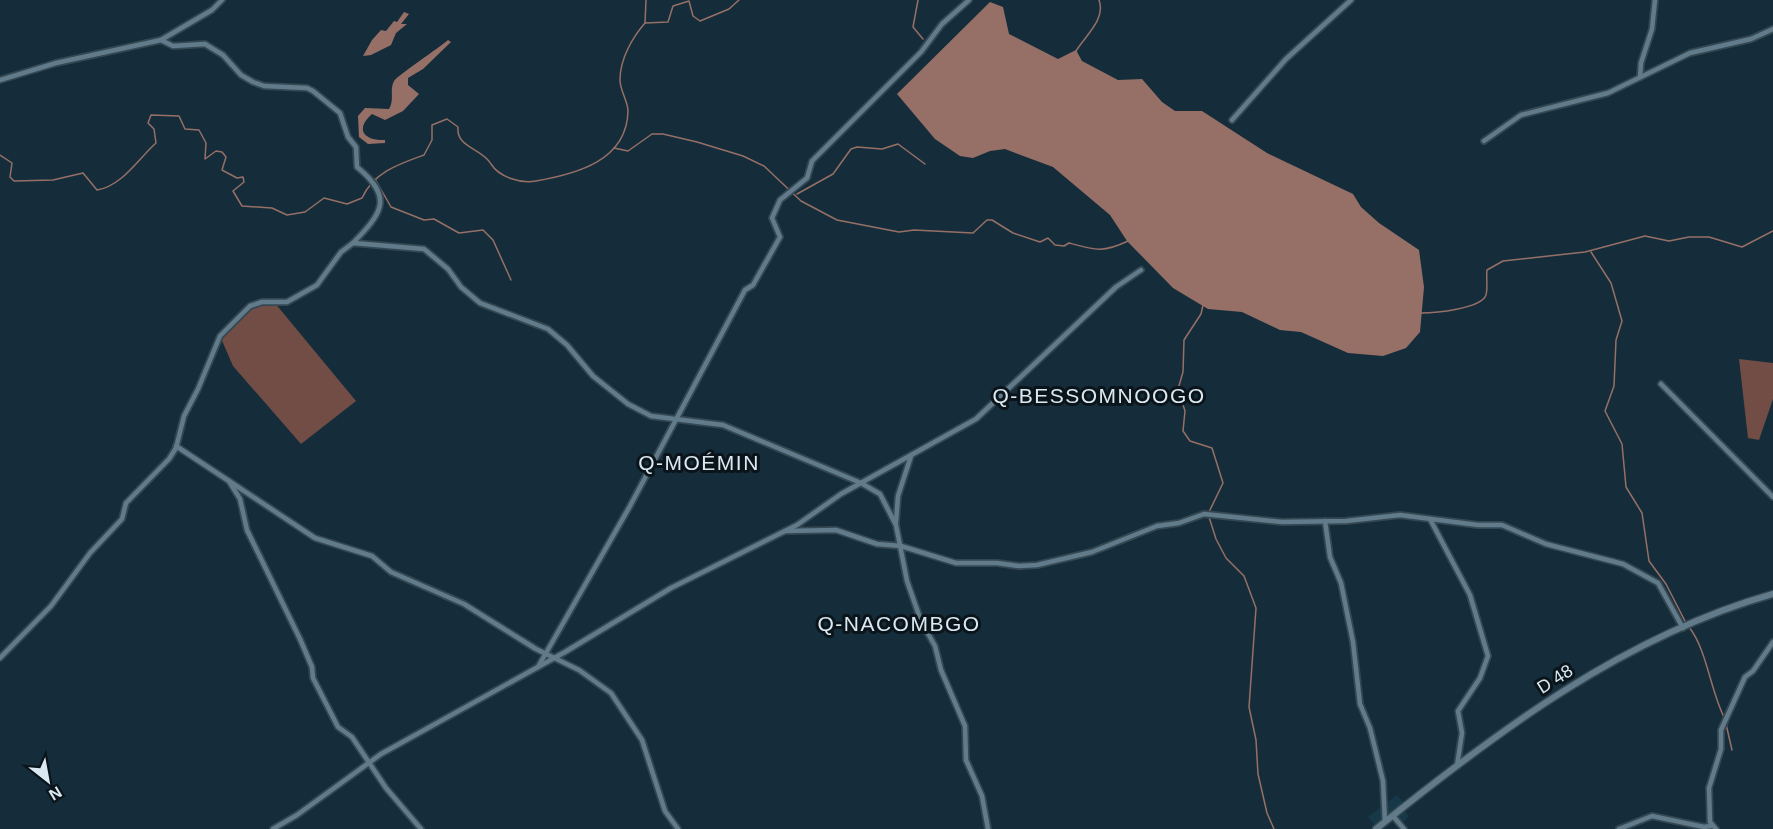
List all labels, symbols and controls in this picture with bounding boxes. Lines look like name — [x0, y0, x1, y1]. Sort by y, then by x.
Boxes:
district label: Q-BESSOMNOOGO — [992, 384, 1206, 407]
district label: Q-MOÉMIN — [638, 451, 760, 474]
district label: Q-NACOMBGO — [817, 612, 981, 635]
street label: D 48 — [1534, 660, 1576, 698]
north arrow — [18, 751, 78, 811]
text: N — [46, 783, 65, 804]

